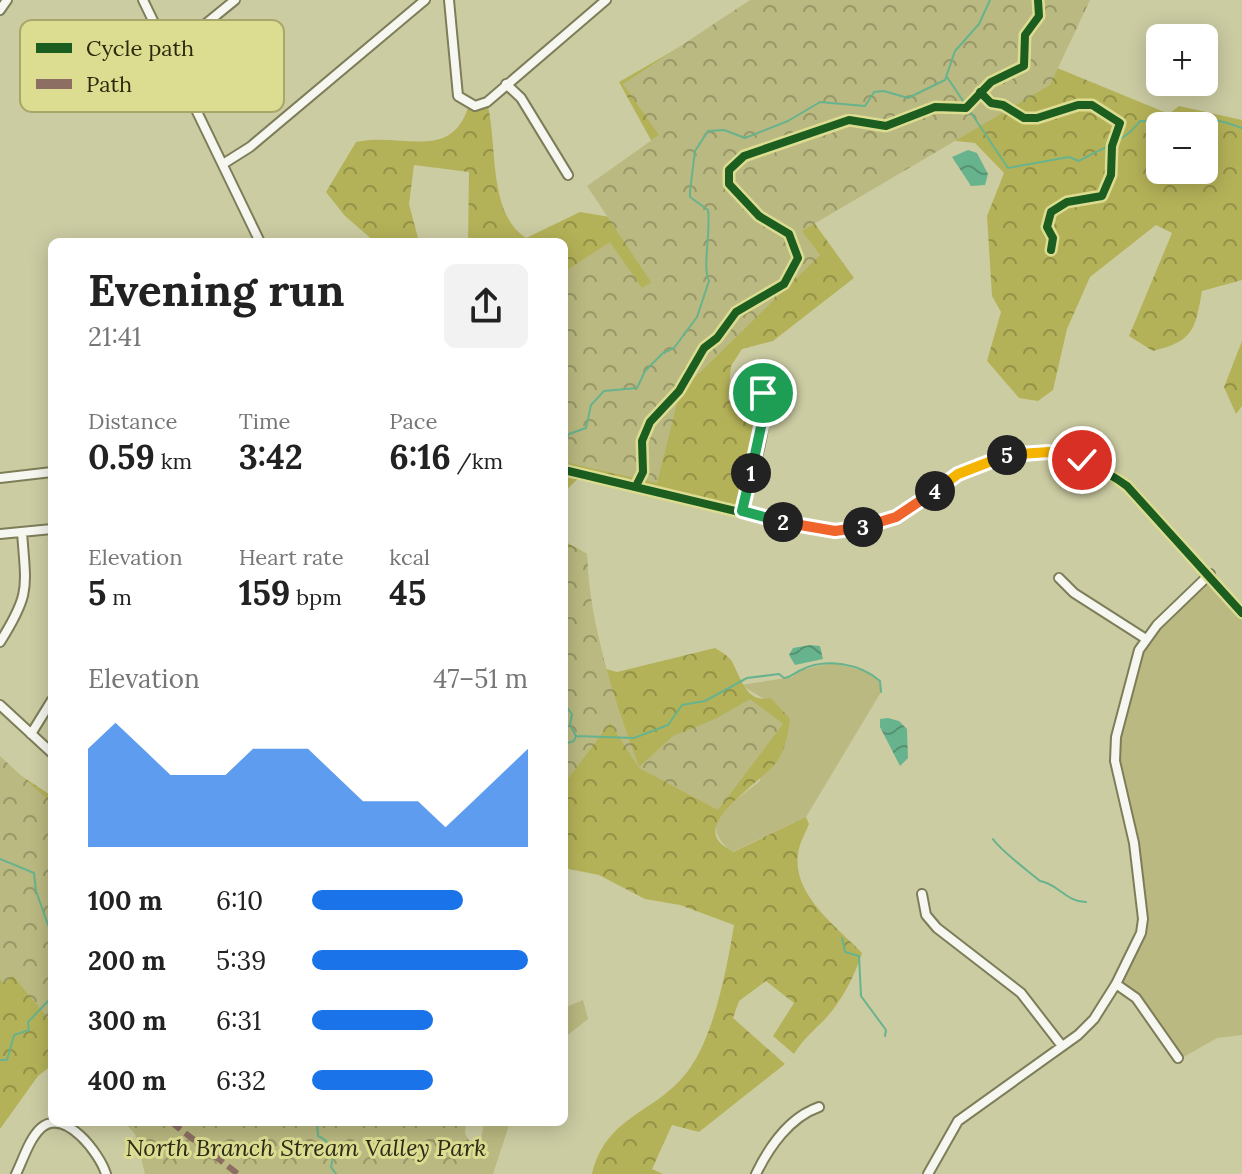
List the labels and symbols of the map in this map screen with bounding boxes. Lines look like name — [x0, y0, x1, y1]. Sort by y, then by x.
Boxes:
legend — [20, 20, 284, 112]
text: Cycle path — [86, 34, 194, 62]
text: Path — [86, 70, 132, 98]
pin — [729, 359, 797, 427]
pin — [1048, 426, 1116, 494]
pin: 5 — [987, 435, 1027, 475]
pin: 1 — [731, 453, 771, 493]
pin: 4 — [915, 471, 955, 511]
pin: 2 — [763, 502, 803, 542]
pin: 3 — [843, 507, 883, 547]
park label: North Branch Stream Valley Park — [125, 1132, 487, 1163]

